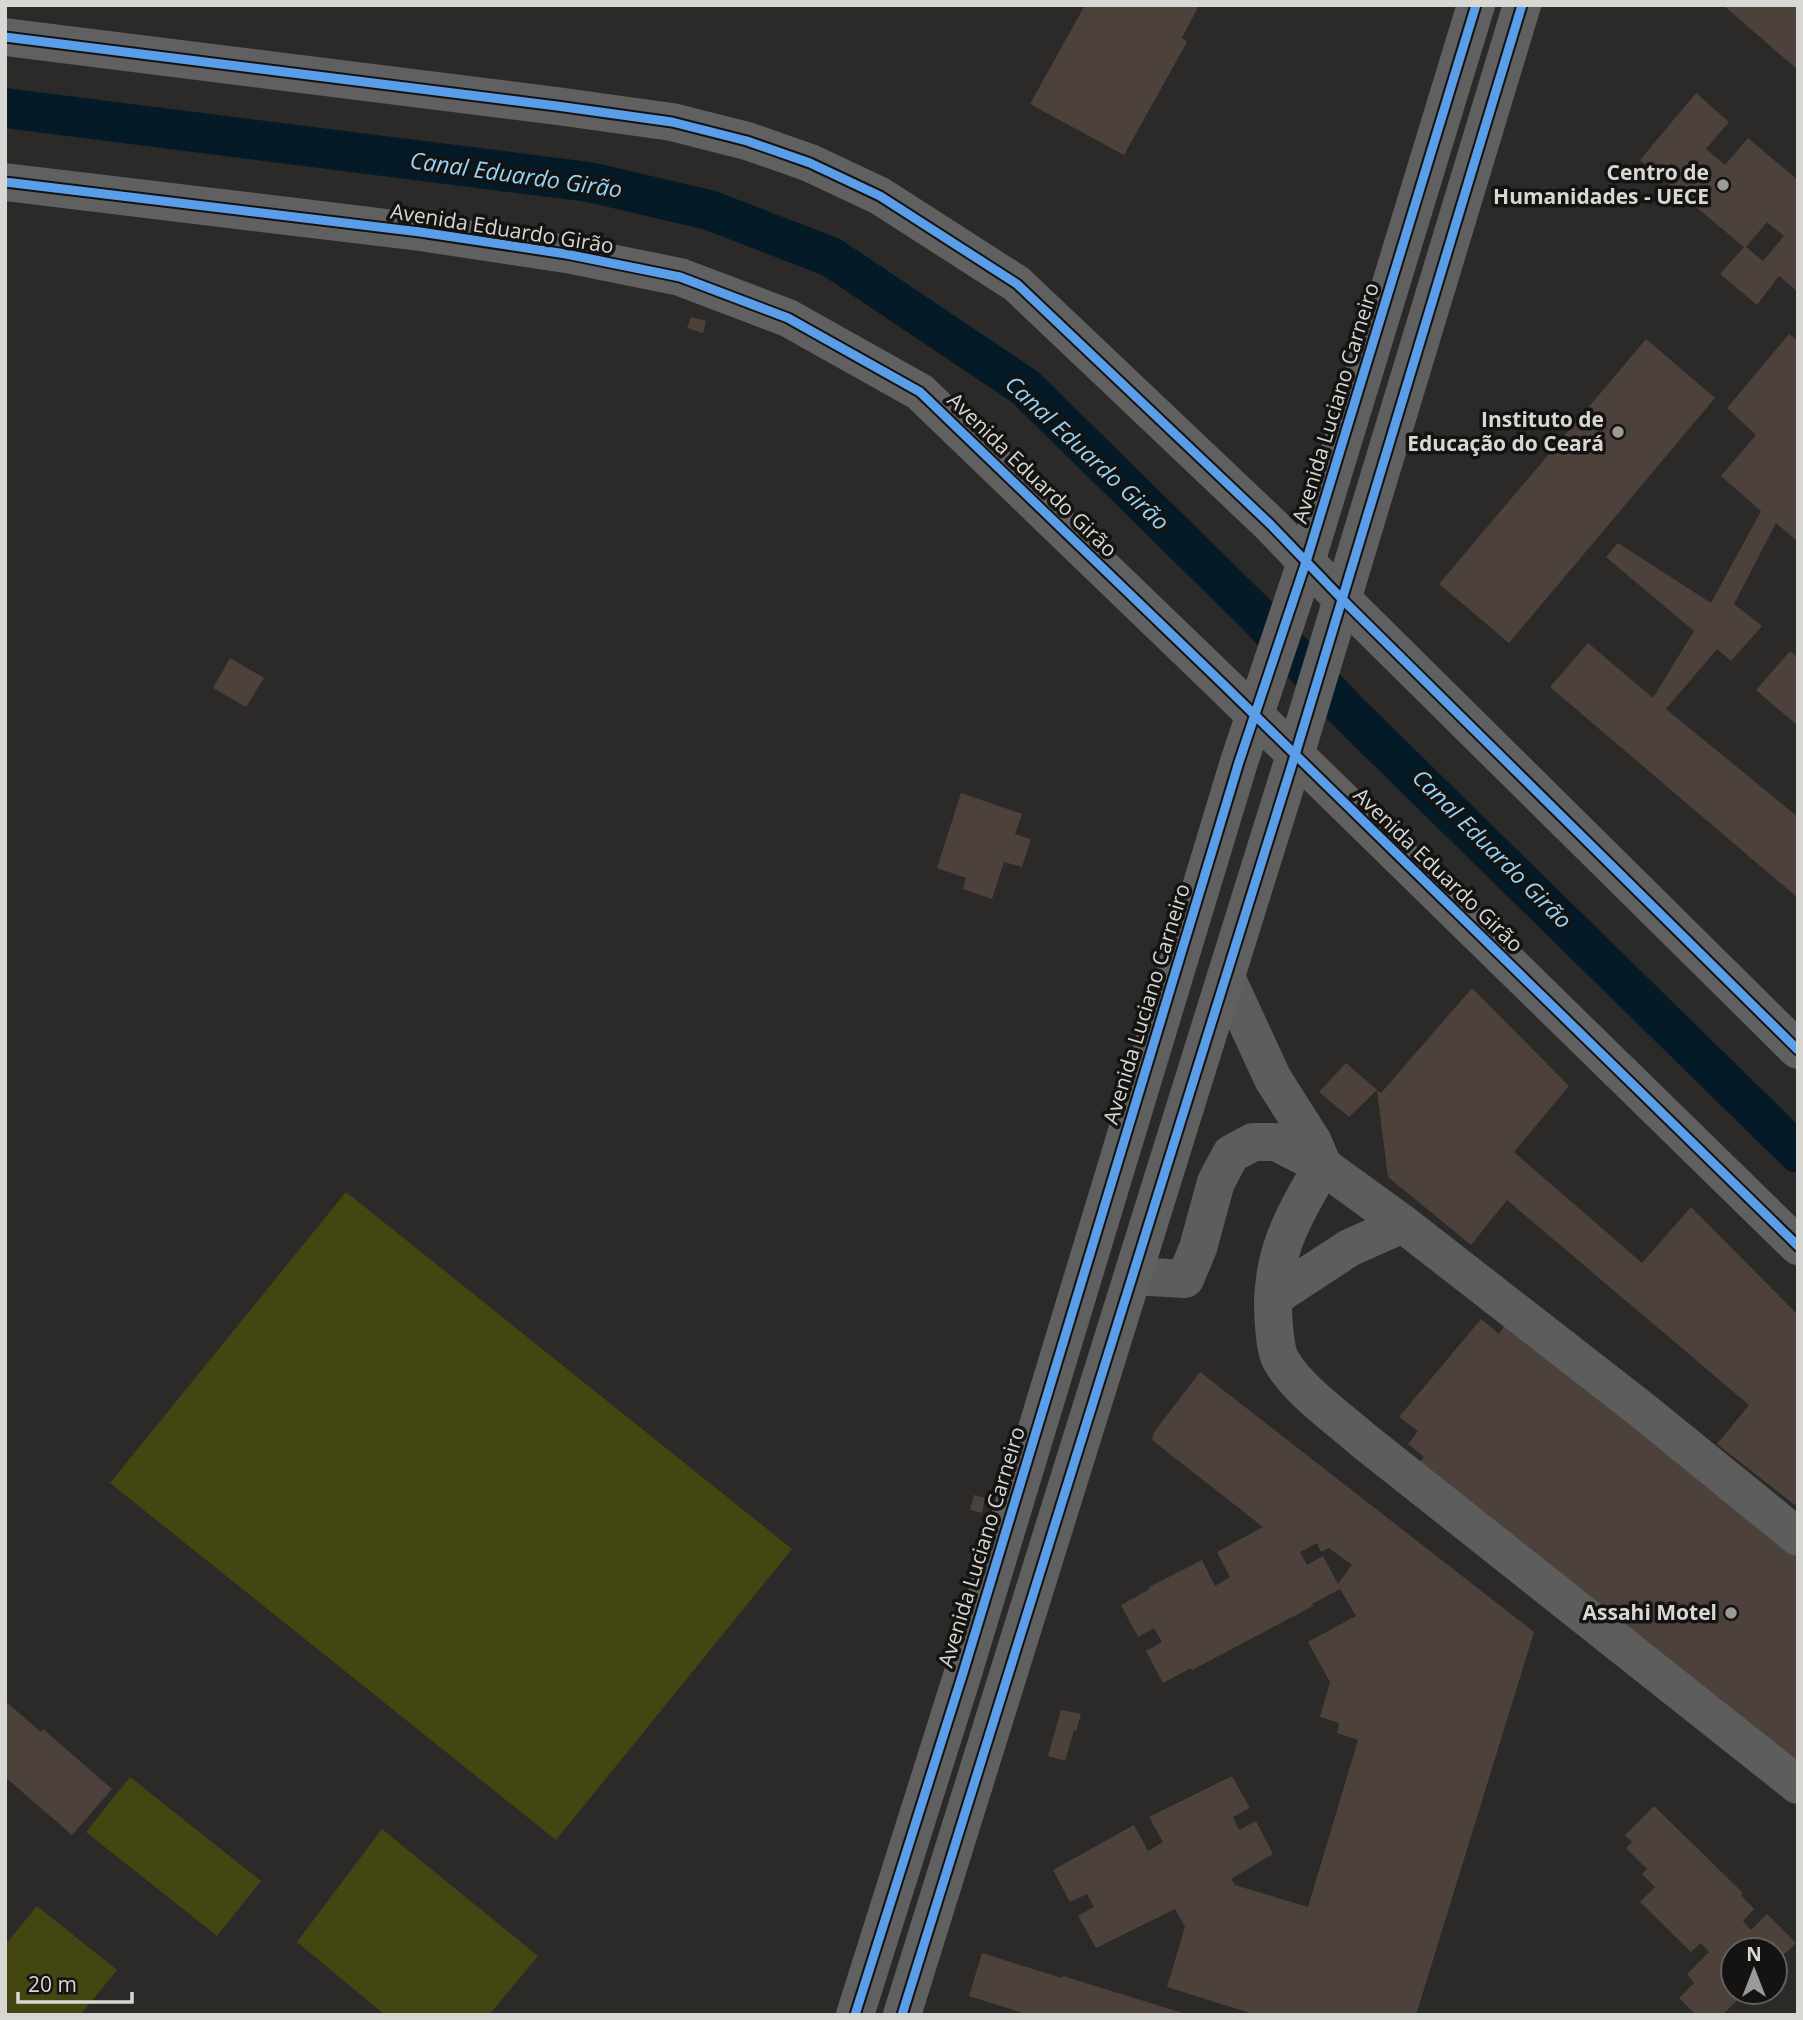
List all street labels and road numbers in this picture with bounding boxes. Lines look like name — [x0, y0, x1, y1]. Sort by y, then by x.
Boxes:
street label: Avenida Eduardo Girão — [388, 197, 616, 259]
street label: Avenida Luciano Carneiro — [1285, 279, 1385, 526]
street label: Avenida Eduardo Girão — [942, 386, 1124, 563]
street label: Avenida Eduardo Girão — [1348, 781, 1530, 958]
street label: Avenida Luciano Carneiro — [1096, 880, 1196, 1127]
street label: Avenida Luciano Carneiro — [931, 1423, 1031, 1670]

